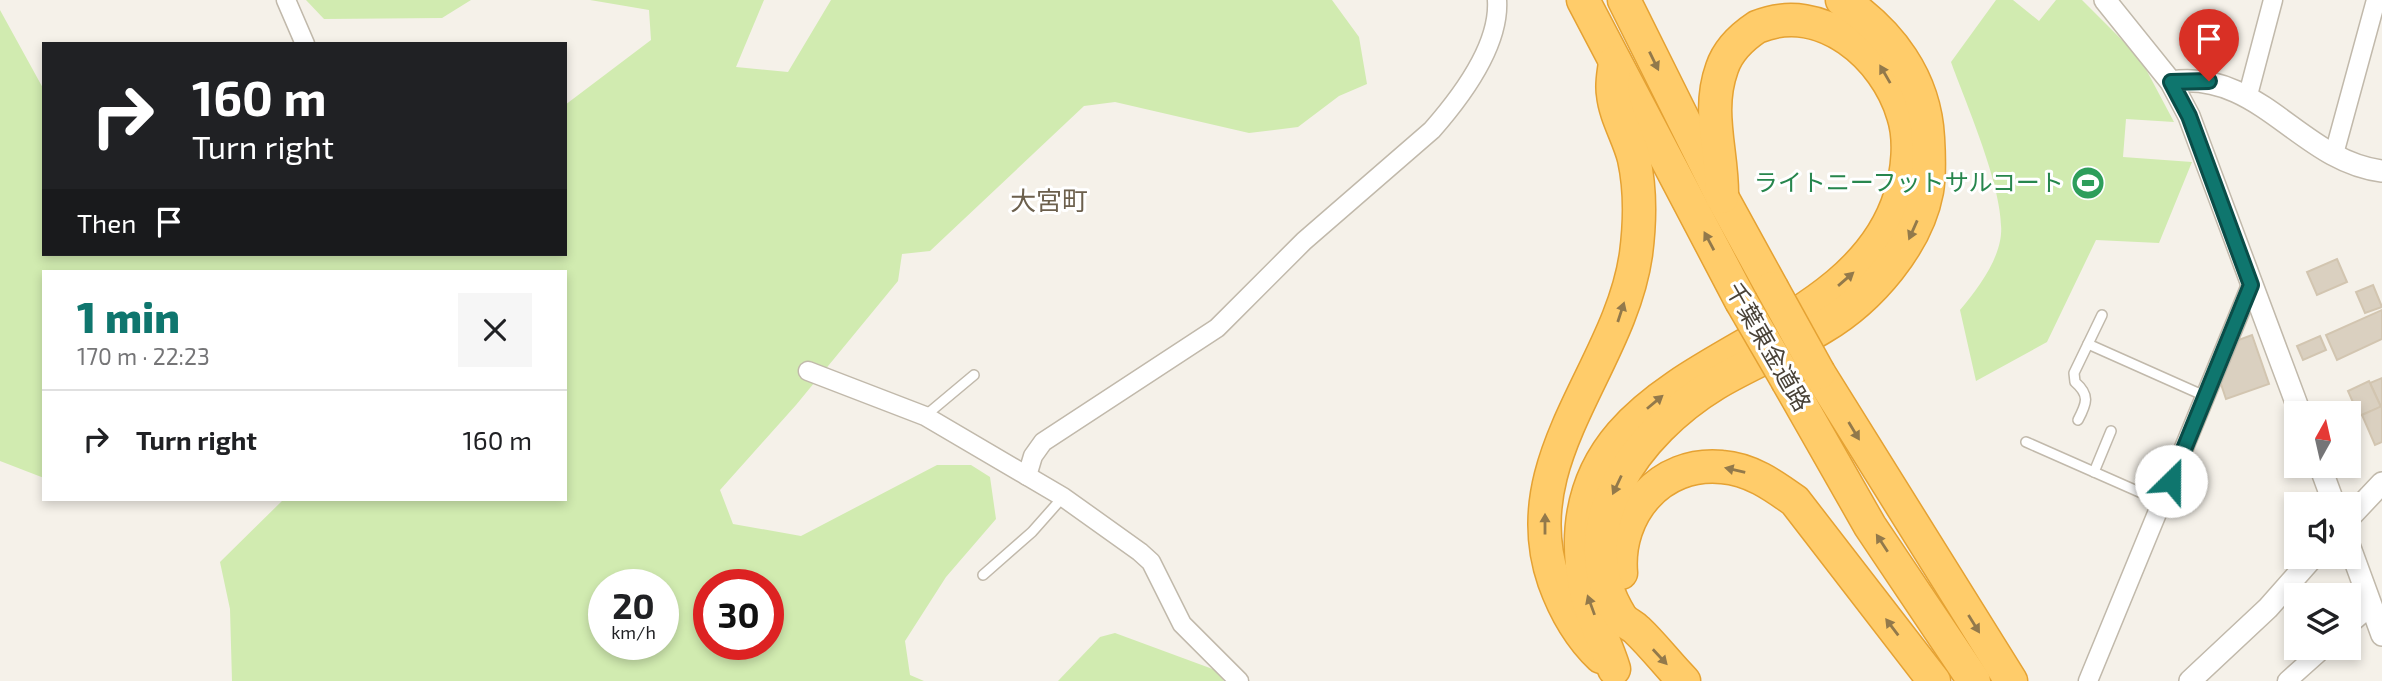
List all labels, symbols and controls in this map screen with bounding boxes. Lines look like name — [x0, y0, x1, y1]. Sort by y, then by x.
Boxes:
pin — [2179, 9, 2239, 81]
icon: arrive — [2190, 20, 2228, 58]
one-way arrow — [1649, 51, 1660, 71]
one-way arrow — [1879, 65, 1891, 84]
text: 160 m — [192, 67, 327, 126]
icon: right — [77, 70, 168, 161]
text: Turn right — [192, 127, 334, 165]
sports icon: ライトニーフットサルコート — [2069, 164, 2107, 202]
place label: ライトニーフットサルコート — [1754, 167, 2064, 196]
district label: 大宮町 — [1010, 184, 1088, 215]
icon: arrive — [150, 203, 188, 241]
text: Then — [77, 207, 136, 238]
one-way arrow — [1907, 220, 1919, 240]
one-way arrow — [1703, 231, 1715, 251]
one-way arrow — [1837, 272, 1854, 287]
street label: 千葉東金道路 — [1721, 277, 1818, 416]
text: 1 min — [77, 291, 180, 341]
button: close — [458, 293, 532, 367]
one-way arrow — [1616, 301, 1627, 322]
text: 170 m · 22:23 — [77, 342, 210, 370]
one-way arrow — [1647, 395, 1664, 410]
north arrow — [2284, 401, 2361, 478]
map controls — [2284, 401, 2361, 660]
icon: right — [77, 420, 115, 458]
one-way arrow — [1848, 422, 1860, 441]
text: Turn right — [136, 424, 257, 455]
text: 160 m — [463, 424, 532, 455]
position arrow — [2134, 444, 2208, 518]
one-way arrow — [1724, 464, 1746, 475]
one-way arrow — [1611, 475, 1623, 495]
button: sound — [2284, 492, 2361, 569]
one-way arrow — [1539, 512, 1551, 534]
one-way arrow — [1875, 534, 1889, 552]
speed limit sign: 30 — [693, 569, 784, 660]
button: layers — [2284, 583, 2361, 660]
text: 20 — [612, 584, 655, 626]
one-way arrow — [1585, 594, 1596, 615]
one-way arrow — [1967, 615, 1980, 634]
one-way arrow — [1886, 618, 1900, 636]
text: km/h — [611, 621, 656, 643]
one-way arrow — [1651, 648, 1668, 665]

